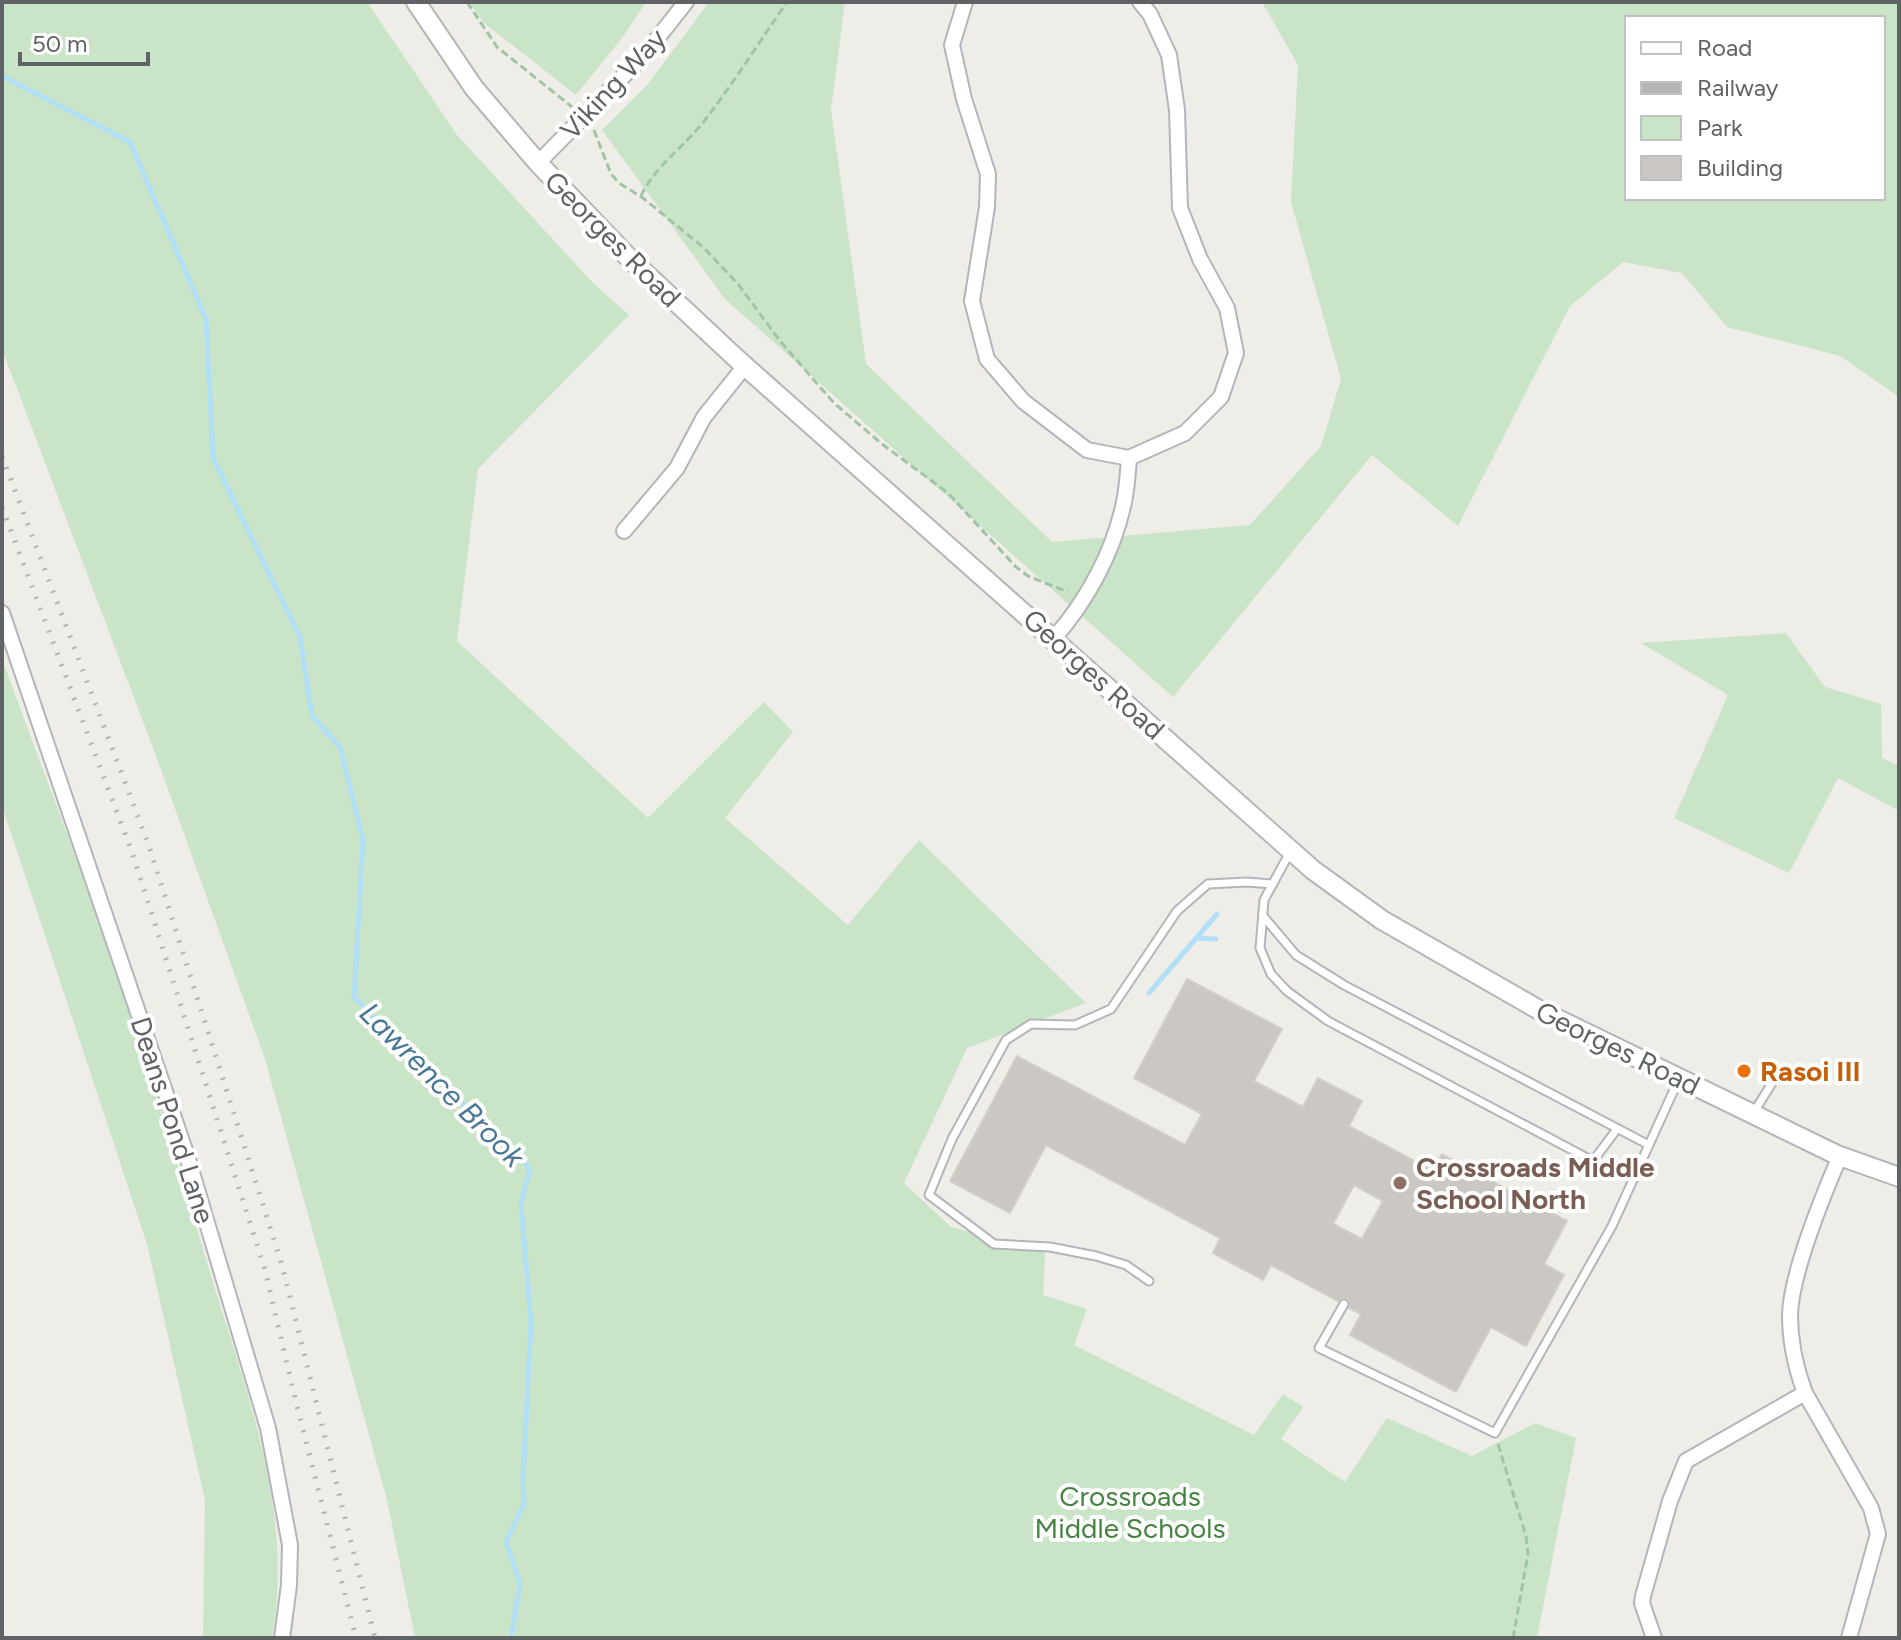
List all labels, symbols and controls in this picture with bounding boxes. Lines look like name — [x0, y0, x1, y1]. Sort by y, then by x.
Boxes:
scale bar — [20, 16, 148, 66]
legend — [1625, 16, 1885, 200]
street label: Viking Way — [553, 21, 673, 147]
text: 50 m — [32, 29, 88, 58]
text: Road — [1697, 33, 1752, 62]
text: Railway — [1697, 73, 1779, 102]
text: Park — [1697, 113, 1743, 142]
text: Building — [1697, 153, 1783, 182]
street label: Georges Road — [538, 164, 688, 314]
street label: Georges Road — [1016, 602, 1172, 746]
water label: Lawrence Brook — [352, 994, 534, 1176]
street label: Georges Road — [1530, 994, 1706, 1102]
street label: Deans Pond Lane — [124, 1012, 222, 1228]
place label: Rasoi III — [1760, 1054, 1861, 1088]
marker: Rasoi III — [1735, 1062, 1753, 1080]
place label: Crossroads Middle School North — [1416, 1150, 1654, 1216]
marker: Crossroads Middle School North — [1391, 1174, 1409, 1192]
park label: Crossroads Middle Schools — [1034, 1479, 1226, 1545]

